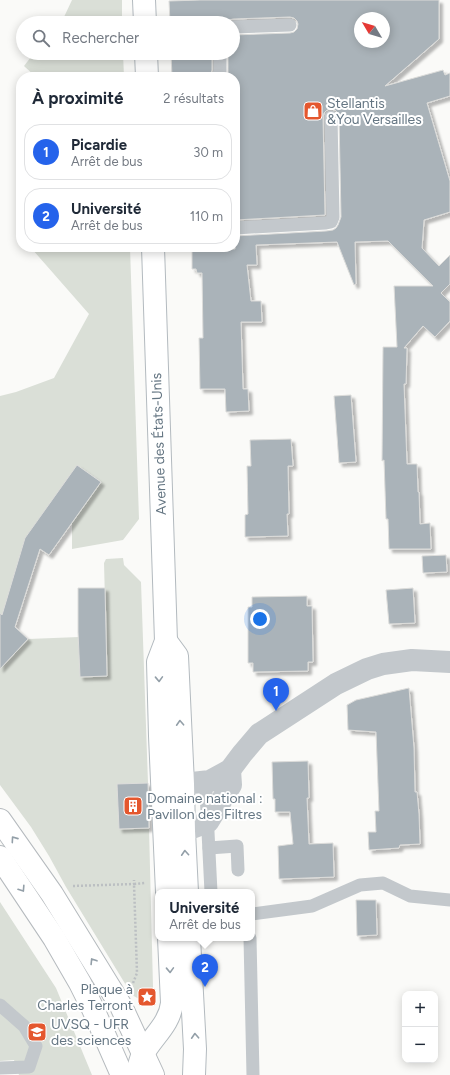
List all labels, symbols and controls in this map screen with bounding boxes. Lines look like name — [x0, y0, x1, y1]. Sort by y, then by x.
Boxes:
north arrow — [354, 12, 390, 48]
search box — [16, 16, 240, 60]
icon: search — [30, 27, 52, 49]
text: Rechercher — [62, 29, 139, 47]
text: À proximité — [32, 88, 123, 108]
text: 2 résultats — [163, 91, 224, 106]
place label: Stellantis &You Versailles — [327, 95, 422, 128]
shop icon: Stellantis &You Versailles — [302, 100, 324, 122]
text: Picardie — [71, 136, 127, 154]
text: 1 — [43, 145, 49, 160]
text: 30 m — [193, 145, 223, 160]
text: Arrêt de bus — [71, 154, 143, 169]
text: Université — [71, 200, 141, 218]
text: 2 — [42, 209, 50, 224]
text: 110 m — [190, 209, 223, 224]
text: Arrêt de bus — [71, 218, 143, 233]
street label: Avenue des États-Unis — [148, 373, 170, 515]
your location — [250, 609, 270, 629]
one-way arrow — [155, 676, 163, 682]
pin: 1 — [263, 678, 289, 711]
one-way arrow — [176, 720, 185, 726]
place label: Domaine national : Pavillon des Filtres — [147, 790, 263, 823]
building icon: Domaine national : Pavillon des Filtres — [122, 795, 144, 817]
one-way arrow — [11, 836, 18, 843]
one-way arrow — [181, 850, 190, 856]
one-way arrow — [17, 885, 25, 892]
popup — [155, 889, 255, 941]
text: Université — [169, 899, 239, 917]
text: Arrêt de bus — [169, 917, 241, 932]
pin: 2 — [192, 954, 218, 987]
one-way arrow — [90, 958, 98, 965]
one-way arrow — [166, 967, 175, 973]
place label: Plaque à Charles Terront — [37, 981, 133, 1014]
place icon: Plaque à Charles Terront — [136, 986, 158, 1008]
map controls — [402, 991, 438, 1063]
button: + — [402, 991, 438, 1027]
place label: UVSQ - UFR des sciences — [51, 1016, 131, 1049]
school or university icon: UVSQ - UFR des sciences — [26, 1021, 48, 1043]
button: − — [402, 1027, 438, 1063]
one-way arrow — [190, 1033, 199, 1039]

